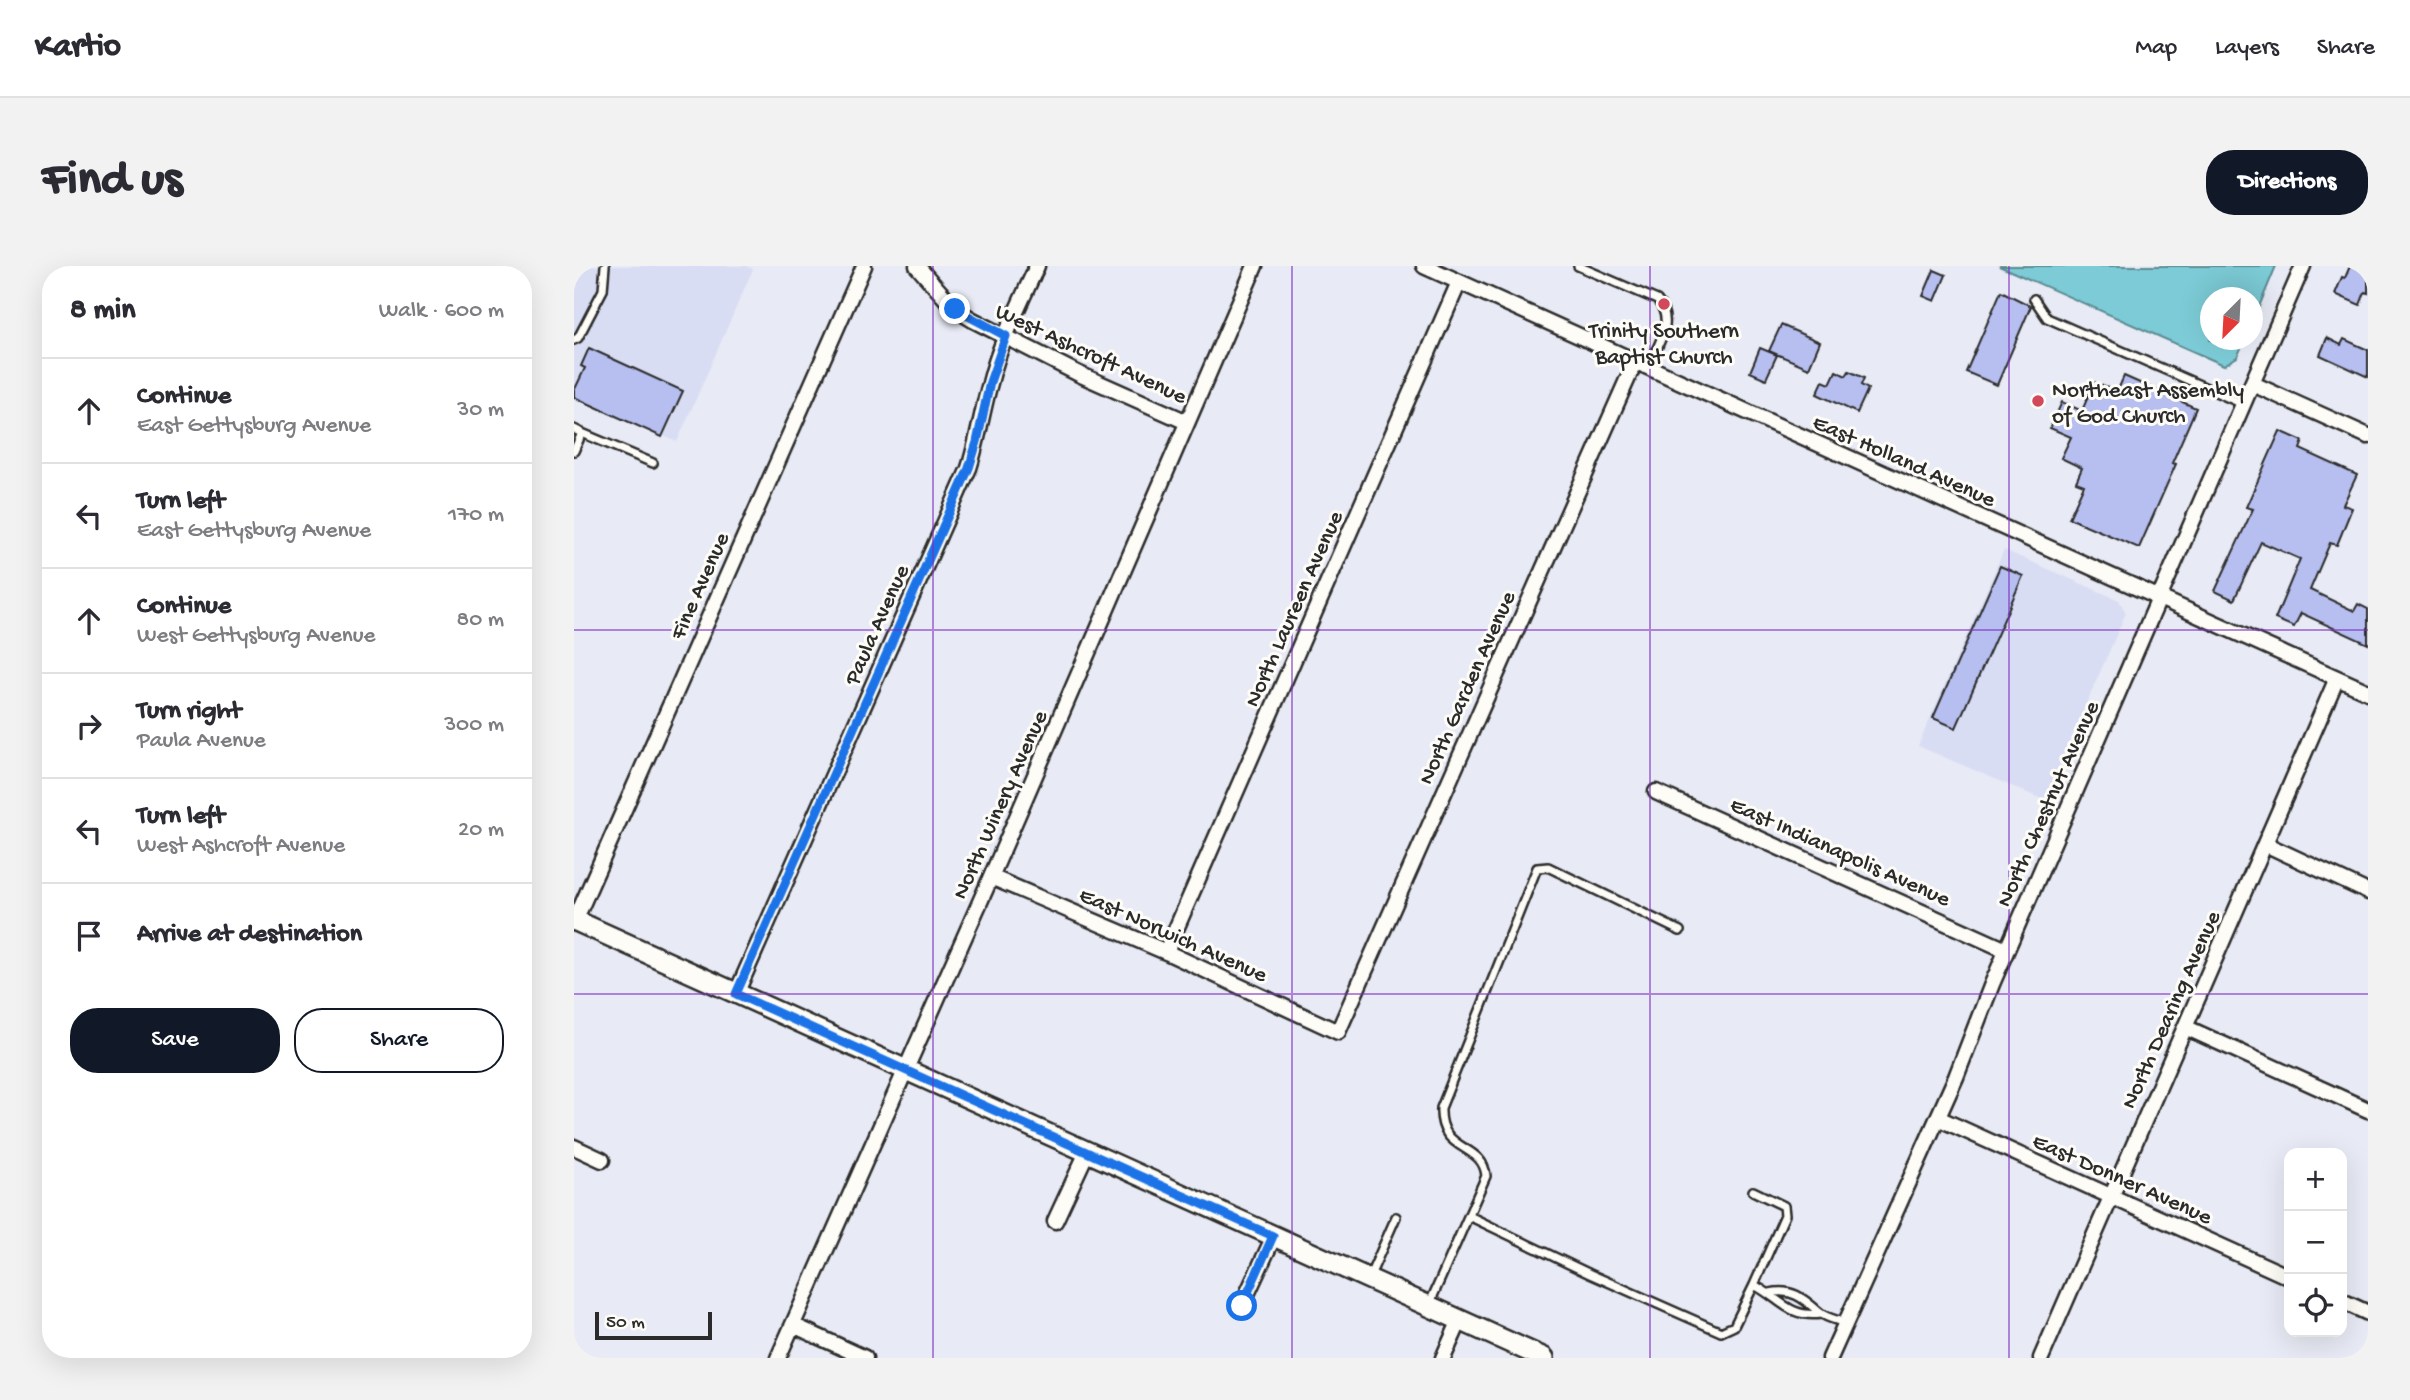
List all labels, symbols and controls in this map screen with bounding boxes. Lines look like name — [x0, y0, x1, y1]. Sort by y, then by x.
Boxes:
text: Kartio — [35, 29, 121, 67]
text: Map — [2135, 34, 2177, 63]
text: Layers — [2215, 34, 2279, 63]
text: Share — [2317, 34, 2375, 63]
button: Directions — [2206, 150, 2368, 215]
text: Find us — [42, 153, 182, 211]
north arrow — [2200, 287, 2263, 350]
route end — [939, 293, 970, 324]
text: 8 min — [70, 294, 136, 329]
marker: Trinity Southern Baptist Church — [1656, 296, 1672, 312]
text: Walk · 600 m — [379, 298, 504, 325]
street label: West Ashcroft Avenue — [991, 299, 1192, 412]
place label: Trinity Southern Baptist Church — [1587, 319, 1739, 372]
place label: Northeast Assembly of God Church — [2052, 378, 2244, 431]
text: Continue — [137, 382, 231, 413]
icon: ahead — [70, 392, 108, 430]
marker: Northeast Assembly of God Church — [2030, 393, 2046, 409]
text: 30 m — [457, 397, 504, 424]
street label: East Holland Avenue — [1808, 410, 2000, 515]
text: East Gettysburg Avenue — [137, 413, 371, 440]
text: Turn left — [137, 487, 225, 518]
icon: left — [70, 497, 108, 535]
text: 170 m — [448, 502, 504, 529]
street label: North Laureen Avenue — [1240, 506, 1351, 712]
text: East Gettysburg Avenue — [137, 518, 371, 545]
street label: Fine Avenue — [665, 528, 737, 645]
street label: Paula Avenue — [839, 560, 917, 691]
street label: North Garden Avenue — [1413, 587, 1523, 789]
text: Continue — [137, 592, 231, 623]
icon: ahead — [70, 602, 108, 640]
text: 80 m — [457, 607, 504, 634]
text: West Gettysburg Avenue — [137, 623, 375, 650]
street label: North Chestnut Avenue — [1992, 696, 2107, 912]
text: Turn right — [137, 697, 241, 728]
street label: North Winery Avenue — [947, 706, 1055, 904]
icon: right — [70, 707, 108, 745]
text: 300 m — [444, 712, 504, 739]
text: Paula Avenue — [137, 728, 266, 755]
street label: East Indianapolis Avenue — [1725, 792, 1955, 914]
text: Turn left — [137, 802, 225, 833]
icon: left — [70, 812, 108, 850]
text: 20 m — [458, 817, 504, 844]
text: West Ashcroft Avenue — [137, 833, 345, 860]
street label: East Norwich Avenue — [1074, 883, 1272, 990]
street label: North Dearing Avenue — [2116, 906, 2228, 1114]
icon: arrive — [70, 917, 108, 955]
text: Arrive at destination — [137, 920, 362, 951]
button: Save — [70, 1008, 280, 1073]
button: Share — [294, 1008, 504, 1073]
street label: East Donner Avenue — [2028, 1128, 2217, 1232]
map controls — [2284, 1148, 2347, 1337]
button: + — [2284, 1148, 2347, 1211]
button: − — [2284, 1211, 2347, 1274]
button: locate — [2284, 1274, 2347, 1337]
route start — [1226, 1290, 1257, 1321]
scale bar — [595, 1309, 712, 1341]
text: 50 m — [606, 1312, 645, 1335]

